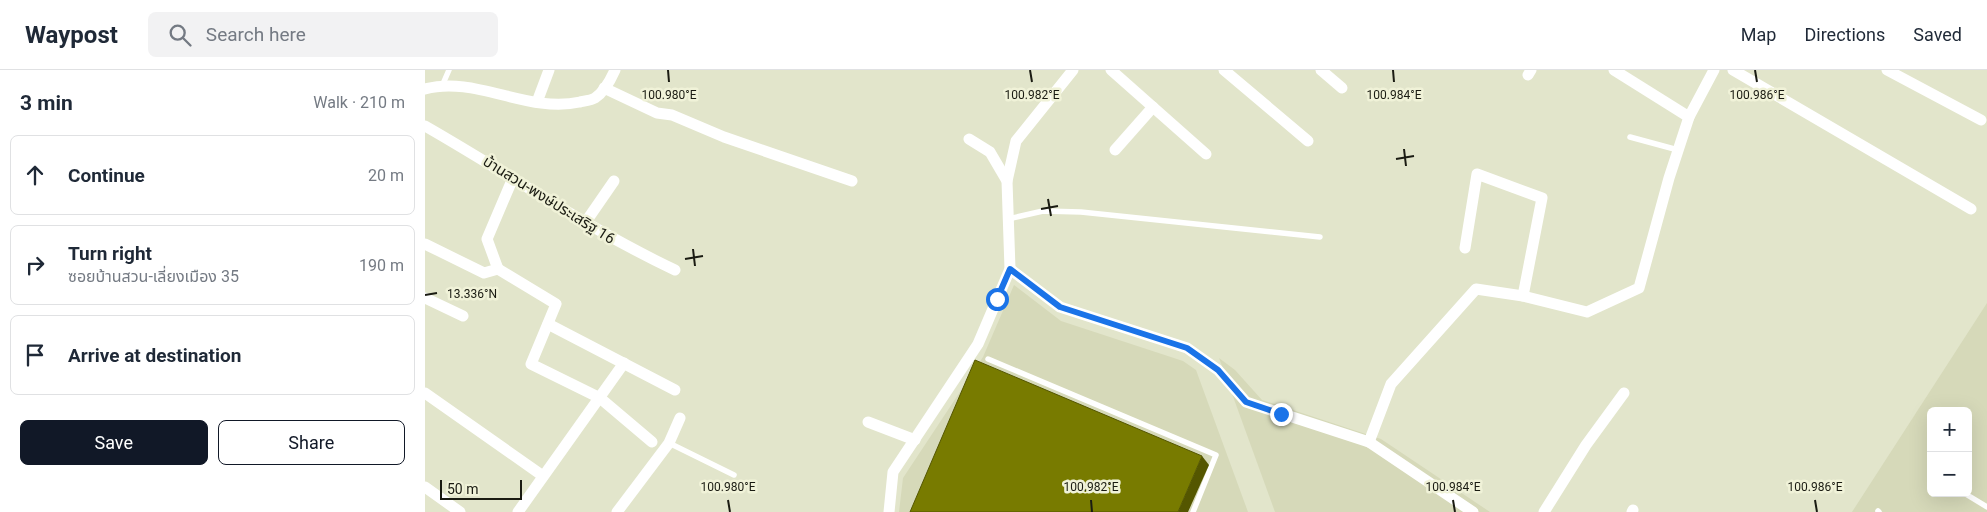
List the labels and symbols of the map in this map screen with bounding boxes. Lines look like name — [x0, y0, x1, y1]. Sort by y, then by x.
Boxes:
text: 100.980°E — [642, 88, 697, 102]
text: 100.982°E — [1005, 88, 1060, 102]
text: 100.984°E — [1367, 88, 1422, 102]
text: 100.986°E — [1730, 88, 1785, 102]
street label: บ้านสวน-พงษ์ประเสริฐ 16 — [480, 152, 618, 248]
text: 13.336°N — [447, 287, 497, 301]
route start — [986, 288, 1009, 311]
route end — [1270, 403, 1293, 426]
scale bar — [440, 477, 523, 500]
text: 100.980°E — [701, 480, 756, 494]
text: 100.982°E — [1064, 480, 1119, 494]
text: 100.984°E — [1426, 480, 1481, 494]
text: 100.986°E — [1788, 480, 1843, 494]

